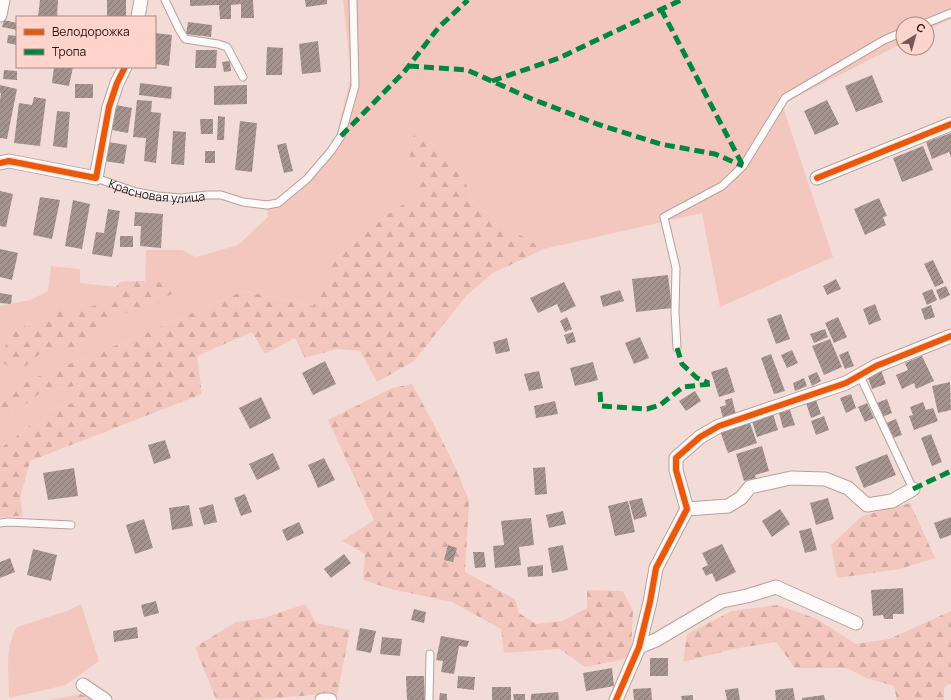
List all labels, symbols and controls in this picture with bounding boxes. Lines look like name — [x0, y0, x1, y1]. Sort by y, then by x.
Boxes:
legend — [16, 16, 156, 68]
north arrow — [895, 16, 935, 56]
text: С — [914, 19, 929, 36]
text: Велодорожка — [52, 23, 130, 40]
text: Тропа — [52, 43, 86, 60]
street label: Красновая улица — [106, 175, 206, 207]

